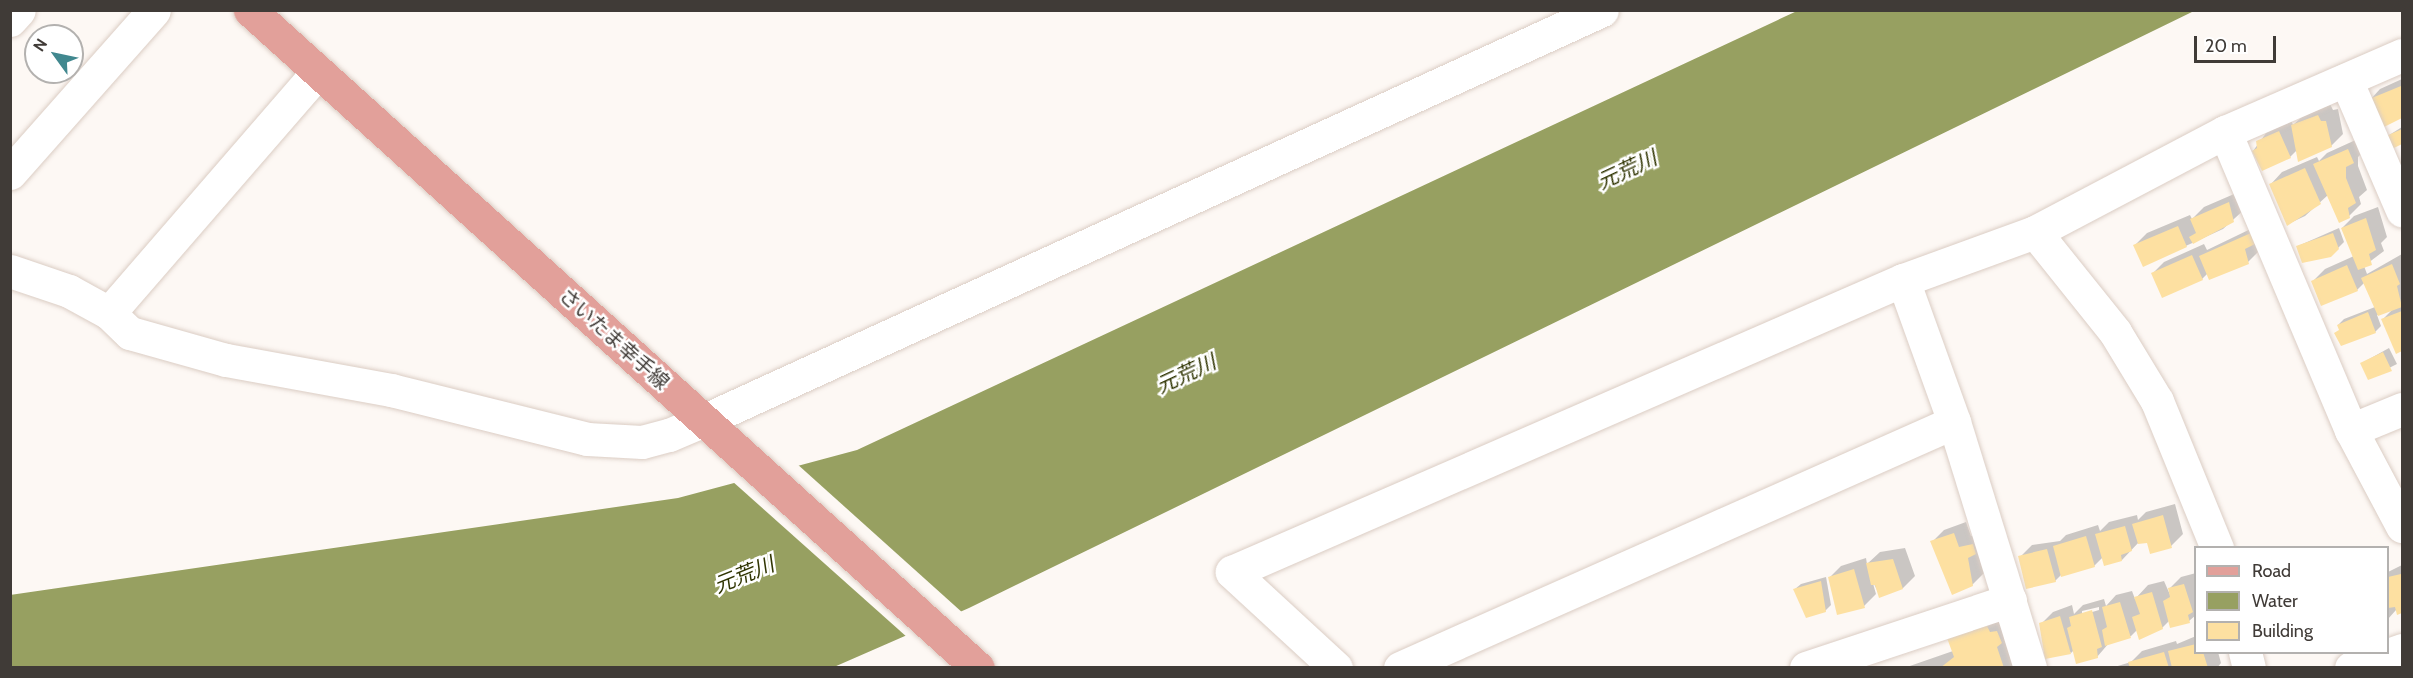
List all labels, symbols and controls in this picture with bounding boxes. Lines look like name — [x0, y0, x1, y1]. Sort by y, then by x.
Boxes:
north arrow — [24, 24, 84, 84]
scale bar — [2197, 24, 2280, 62]
text: N — [29, 35, 51, 55]
text: 20 m — [2205, 35, 2247, 57]
water label: 元荒川 — [1593, 145, 1661, 195]
street label: さいたま幸手線 — [554, 283, 674, 395]
water label: 元荒川 — [1152, 349, 1220, 399]
legend — [2194, 546, 2389, 654]
water label: 元荒川 — [710, 552, 778, 598]
text: Road — [2252, 560, 2291, 582]
text: Water — [2252, 590, 2298, 612]
text: Building — [2252, 620, 2313, 642]

